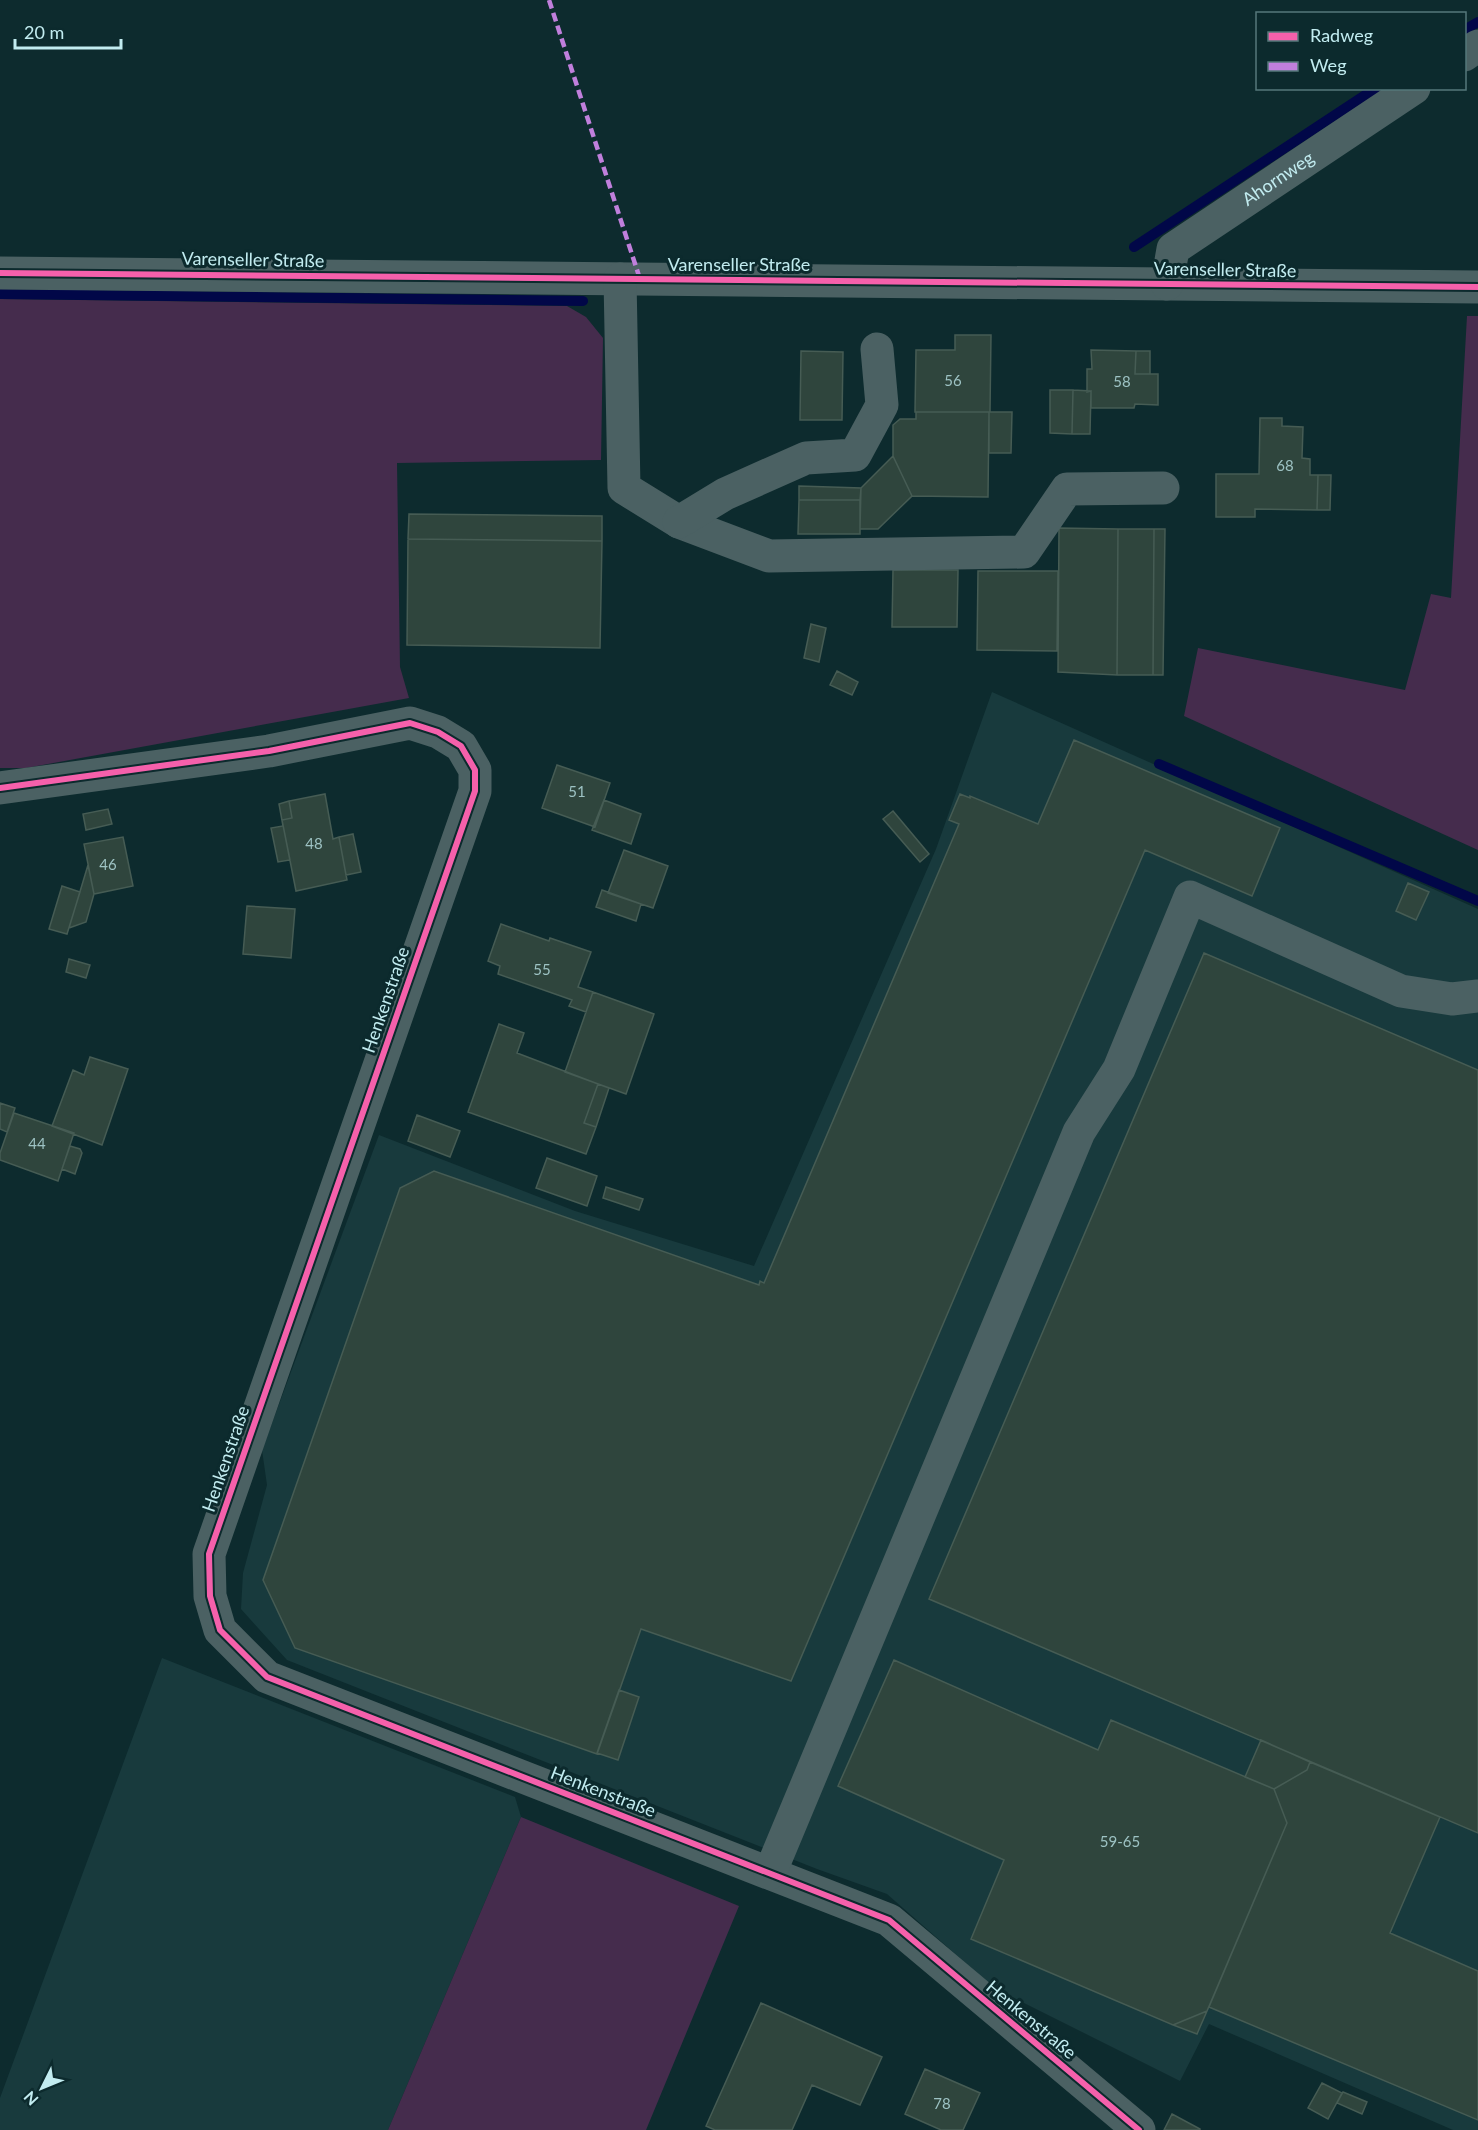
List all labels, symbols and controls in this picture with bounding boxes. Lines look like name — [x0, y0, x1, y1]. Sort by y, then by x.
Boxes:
scale bar — [15, 12, 122, 50]
legend — [1256, 12, 1466, 90]
text: 20 m — [24, 21, 64, 43]
text: Radweg — [1310, 24, 1373, 46]
text: Weg — [1310, 54, 1347, 76]
street label: Ahornweg — [1237, 146, 1318, 210]
street label: Varenseller Straße — [181, 247, 325, 271]
street label: Varenseller Straße — [668, 253, 810, 275]
street label: Varenseller Straße — [1153, 257, 1297, 281]
house number: 56 — [944, 371, 962, 389]
house number: 58 — [1113, 372, 1131, 390]
house number: 68 — [1276, 456, 1294, 474]
house number: 51 — [568, 782, 586, 800]
house number: 48 — [305, 834, 323, 852]
house number: 46 — [99, 855, 117, 873]
street label: Henkenstraße — [357, 944, 413, 1056]
house number: 55 — [533, 960, 551, 978]
house number: 44 — [28, 1134, 46, 1152]
street label: Henkenstraße — [197, 1403, 253, 1515]
street label: Henkenstraße — [548, 1761, 659, 1821]
house number: 59-65 — [1100, 1832, 1140, 1850]
street label: Henkenstraße — [982, 1975, 1081, 2063]
north arrow — [12, 2058, 72, 2118]
text: N — [20, 2088, 42, 2110]
house number: 78 — [933, 2094, 951, 2112]

